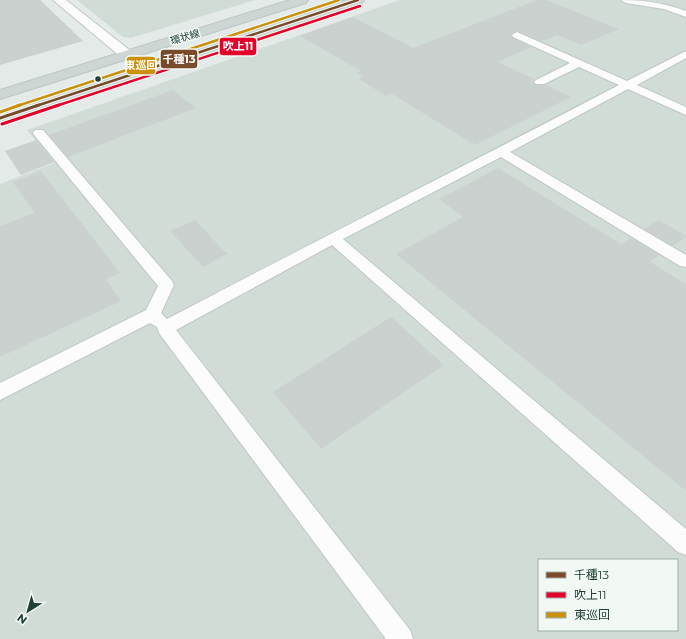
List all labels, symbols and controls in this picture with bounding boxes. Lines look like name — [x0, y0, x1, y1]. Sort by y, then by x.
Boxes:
street label: 環状線 — [169, 26, 201, 48]
line badge: 吹上11 — [219, 37, 257, 56]
text: 吹上11 — [223, 39, 253, 53]
line badge: 千種13 — [160, 49, 198, 69]
text: 千種13 — [163, 52, 196, 66]
line badge: 東巡回 — [126, 56, 156, 75]
text: 東巡回 — [125, 58, 158, 72]
unlabelled marker — [93, 74, 103, 84]
legend — [538, 559, 678, 631]
text: 千種13 — [574, 567, 609, 582]
text: 吹上11 — [574, 587, 607, 602]
north arrow — [8, 591, 48, 631]
text: 東巡回 — [574, 607, 610, 622]
text: N — [14, 611, 30, 627]

